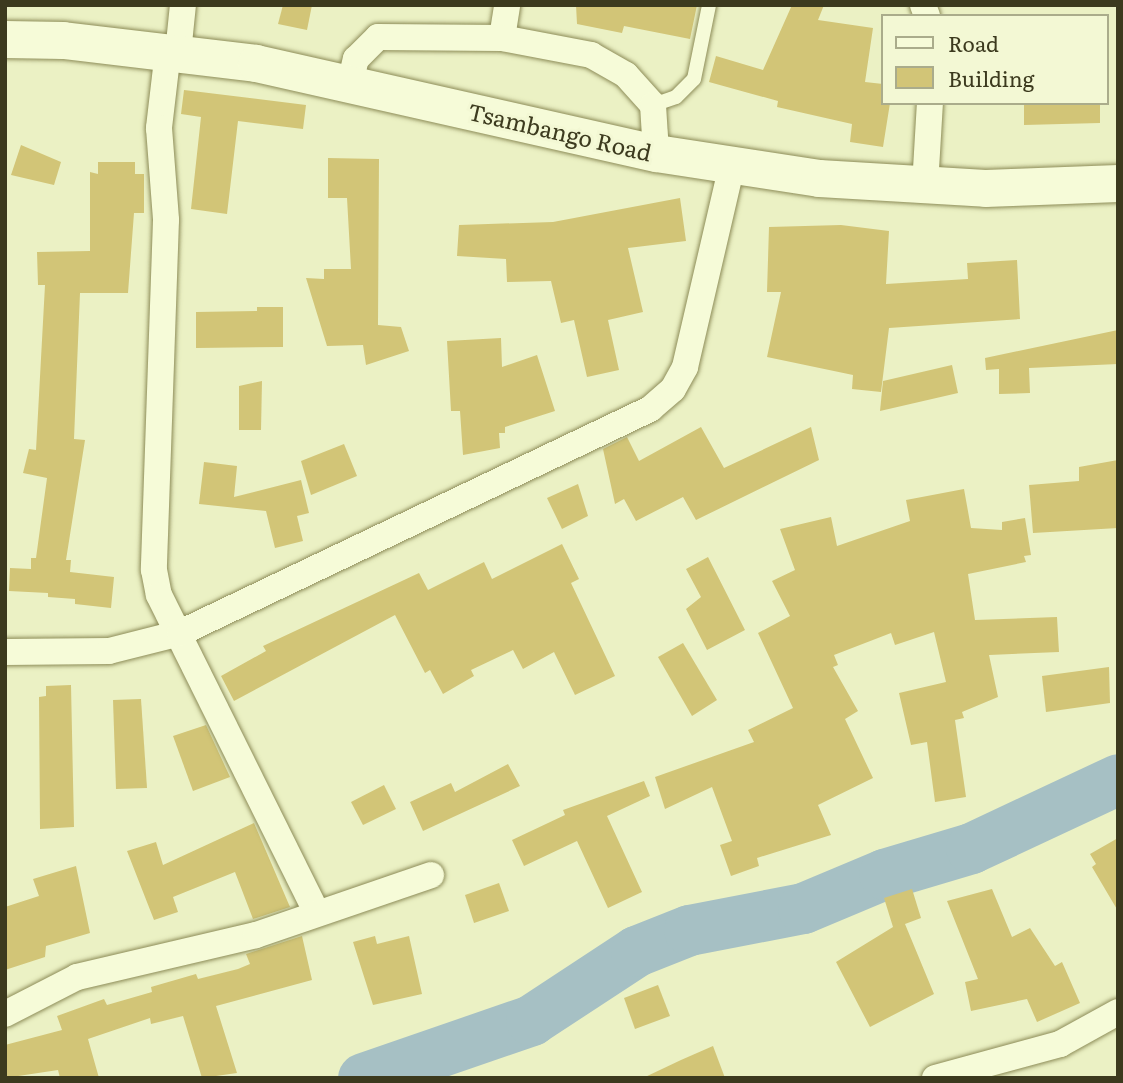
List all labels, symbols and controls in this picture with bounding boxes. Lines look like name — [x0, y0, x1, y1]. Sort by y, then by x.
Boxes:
legend — [881, 14, 1109, 105]
text: Road — [948, 27, 999, 58]
text: Building — [948, 62, 1034, 93]
street label: Tsambango Road — [465, 96, 655, 166]

